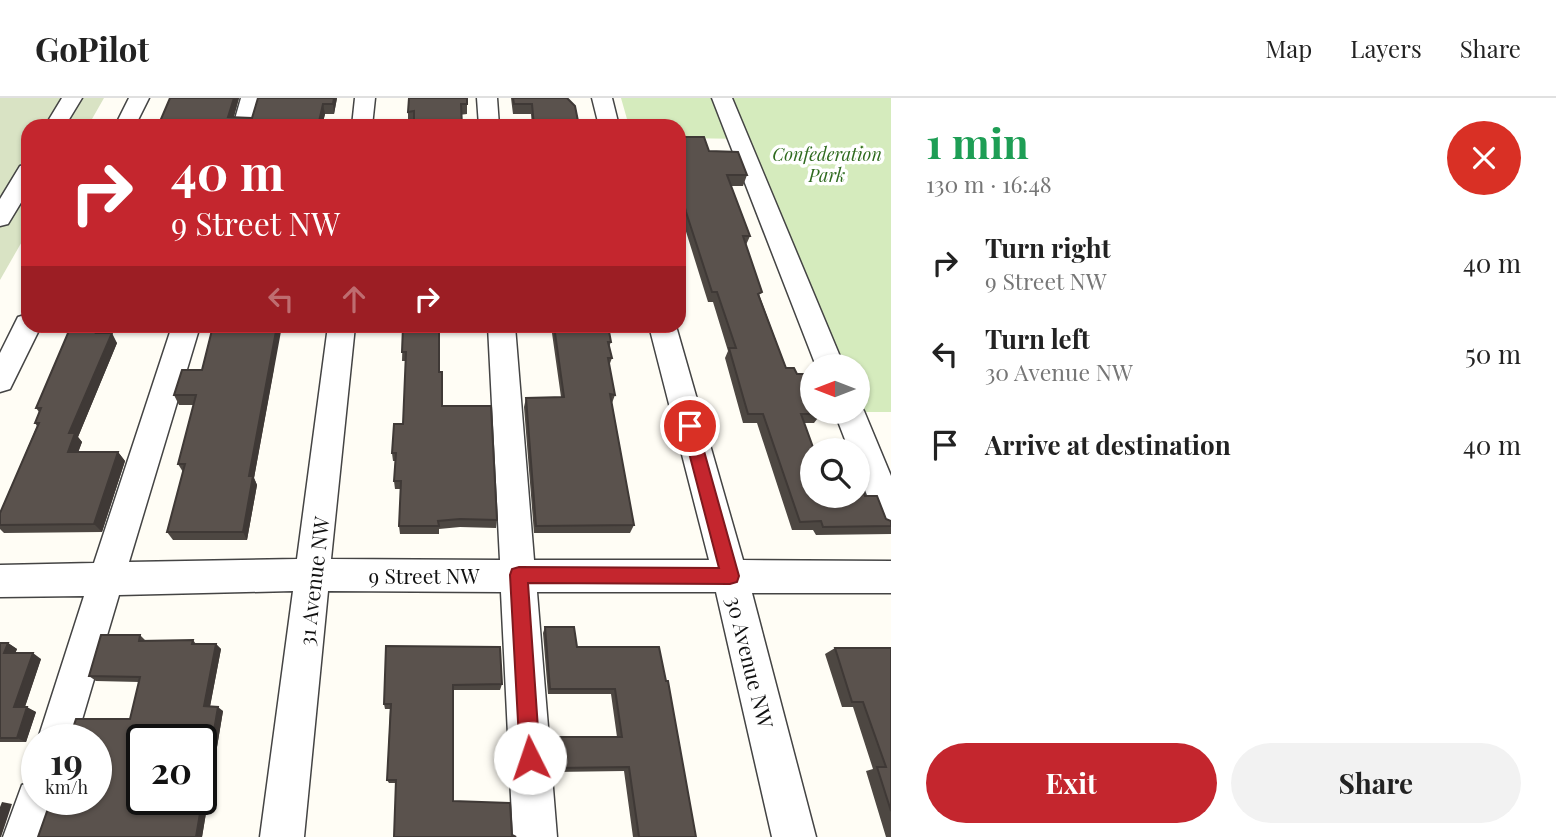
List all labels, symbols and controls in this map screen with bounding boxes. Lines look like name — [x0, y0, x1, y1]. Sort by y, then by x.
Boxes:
text: GoPilot — [35, 26, 149, 70]
text: Map — [1266, 32, 1312, 64]
text: Layers — [1350, 32, 1422, 64]
text: Share — [1460, 32, 1521, 64]
text: 1 min — [926, 114, 1029, 170]
button: close — [1447, 121, 1521, 195]
text: 40 m — [171, 138, 284, 203]
park label: Confederation Park — [772, 142, 882, 187]
icon: right — [56, 147, 147, 238]
text: 130 m · 16:48 — [926, 168, 1052, 199]
text: 9 Street NW — [171, 201, 340, 244]
text: Turn right — [985, 230, 1111, 265]
icon: right — [926, 244, 964, 282]
text: 40 m — [1463, 245, 1521, 280]
text: 9 Street NW — [985, 265, 1107, 296]
icon: left — [262, 280, 300, 318]
icon: ahead — [335, 280, 373, 318]
icon: right — [408, 280, 446, 318]
text: Turn left — [985, 321, 1090, 356]
icon: left — [926, 335, 964, 373]
text: 50 m — [1465, 336, 1521, 371]
north arrow — [800, 354, 870, 424]
map controls — [800, 354, 870, 508]
text: 30 Avenue NW — [985, 356, 1133, 387]
pin — [660, 396, 720, 456]
icon: arrive — [671, 407, 709, 445]
icon: arrive — [926, 426, 964, 464]
text: Arrive at destination — [985, 427, 1231, 462]
text: 40 m — [1463, 427, 1521, 462]
button: search — [800, 438, 870, 508]
street label: 31 Avenue NW — [291, 514, 335, 647]
street label: 9 Street NW — [368, 561, 480, 589]
street label: 30 Avenue NW — [721, 593, 781, 732]
position arrow — [493, 721, 567, 795]
speed limit sign: 20 — [126, 724, 217, 815]
text: 19 — [50, 737, 83, 784]
button: Exit — [926, 743, 1217, 823]
button: Share — [1231, 743, 1521, 823]
text: km/h — [45, 775, 88, 799]

